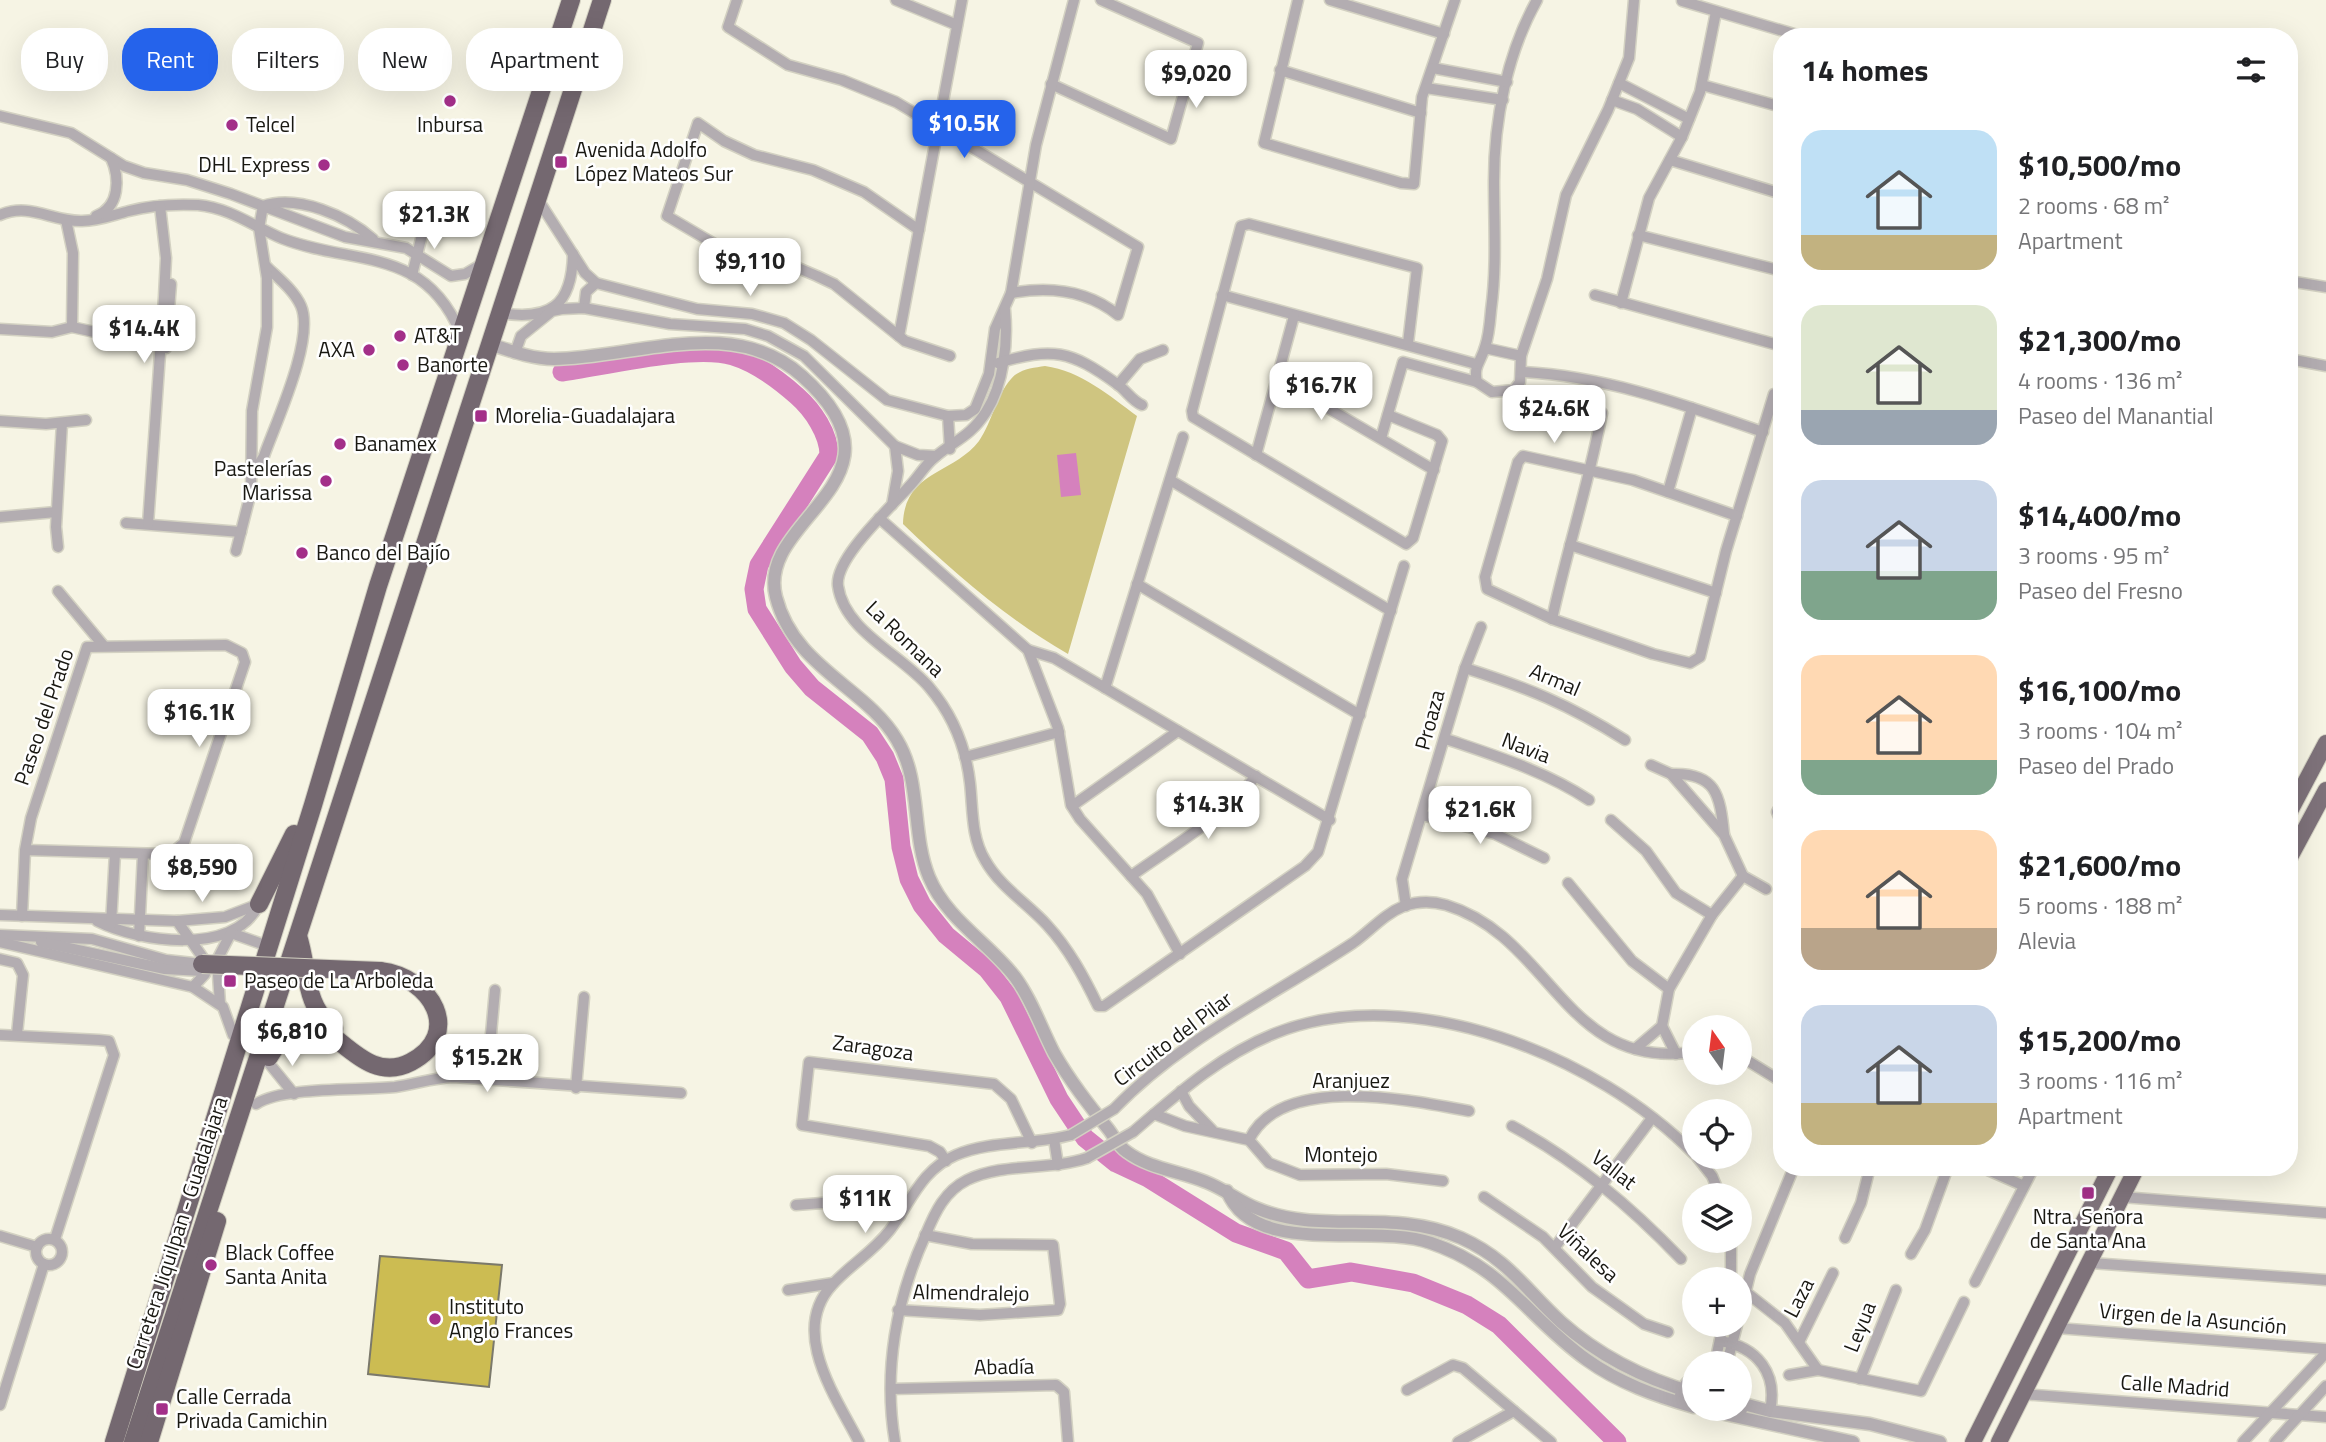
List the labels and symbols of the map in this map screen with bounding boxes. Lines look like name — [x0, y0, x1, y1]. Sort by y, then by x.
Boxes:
pin: $9,020 — [1139, 50, 1253, 110]
marker: Inbursa — [442, 93, 458, 109]
pin: $10.5K — [907, 100, 1021, 160]
place label: Telcel — [246, 108, 295, 140]
place label: Inbursa — [417, 108, 484, 140]
marker: Telcel — [224, 117, 240, 133]
place label: Avenida Adolfo López Mateos Sur — [575, 133, 733, 189]
place label: DHL Express — [198, 148, 310, 180]
marker: Avenida Adolfo López Mateos Sur — [553, 154, 569, 170]
marker: DHL Express — [316, 157, 332, 173]
pin: $21.3K — [377, 191, 491, 251]
pin: $9,110 — [693, 238, 807, 298]
pin: $14.4K — [87, 306, 201, 365]
place label: AT&T — [414, 319, 461, 351]
marker: AT&T — [392, 328, 408, 344]
place label: AXA — [318, 333, 355, 365]
marker: AXA — [361, 342, 377, 358]
place label: Banorte — [417, 348, 488, 380]
marker: Banorte — [395, 357, 411, 373]
pin: $16.7K — [1264, 362, 1378, 422]
pin: $24.6K — [1497, 386, 1611, 445]
place label: Morelia-Guadalajara — [495, 399, 675, 431]
marker: Morelia-Guadalajara — [473, 408, 489, 424]
place label: Banamex — [354, 427, 437, 459]
marker: Banamex — [332, 436, 348, 452]
place label: Pastelerías Marissa — [214, 452, 312, 508]
marker: Pastelerías Marissa — [318, 473, 334, 489]
place label: Banco del Bajío — [316, 536, 450, 568]
marker: Banco del Bajío — [294, 545, 310, 561]
street label: La Romana — [859, 592, 953, 684]
street label: Paseo del Prado — [5, 644, 81, 789]
street label: Armal — [1525, 654, 1586, 704]
street label: Proaza — [1406, 686, 1453, 753]
pin: $16.1K — [142, 690, 256, 749]
street label: Navia — [1497, 723, 1556, 771]
pin: $14.3K — [1151, 782, 1265, 841]
pin: $21.6K — [1423, 786, 1537, 846]
pin: $8,590 — [145, 844, 259, 904]
place label: Paseo de La Arboleda — [244, 964, 434, 996]
marker: Paseo de La Arboleda — [222, 973, 238, 989]
street label: Circuito del Pilar — [1106, 983, 1239, 1094]
pin: $6,810 — [235, 1009, 349, 1068]
north arrow — [1682, 1015, 1752, 1085]
street label: Zaragoza — [831, 1025, 916, 1069]
pin: $15.2K — [430, 1034, 544, 1094]
street label: Aranjuez — [1312, 1064, 1390, 1096]
street label: Carretera Jiquilpan - Guadalajara — [117, 1092, 235, 1373]
street label: Montejo — [1304, 1138, 1378, 1170]
street label: Vallat — [1585, 1141, 1645, 1198]
pin: $11K — [824, 1176, 906, 1235]
marker: Ntra. Señora de Santa Ana — [2080, 1185, 2096, 1201]
place label: Ntra. Señora de Santa Ana — [2030, 1200, 2147, 1256]
street label: Viñalesa — [1551, 1215, 1627, 1290]
place label: Black Coffee Santa Anita — [225, 1236, 334, 1292]
marker: Black Coffee Santa Anita — [203, 1257, 219, 1273]
street label: Laza — [1775, 1272, 1822, 1323]
street label: Almendralejo — [912, 1275, 1030, 1309]
place label: Instituto Anglo Frances — [449, 1290, 573, 1346]
street label: Virgen de la Asunción — [2098, 1294, 2288, 1342]
street label: Leyua — [1834, 1296, 1884, 1357]
marker: Instituto Anglo Frances — [427, 1311, 443, 1327]
street label: Abadía — [974, 1349, 1035, 1383]
street label: Calle Madrid — [2120, 1365, 2231, 1405]
place label: Calle Cerrada Privada Camichin — [176, 1380, 327, 1436]
marker: Calle Cerrada Privada Camichin — [154, 1401, 170, 1417]

